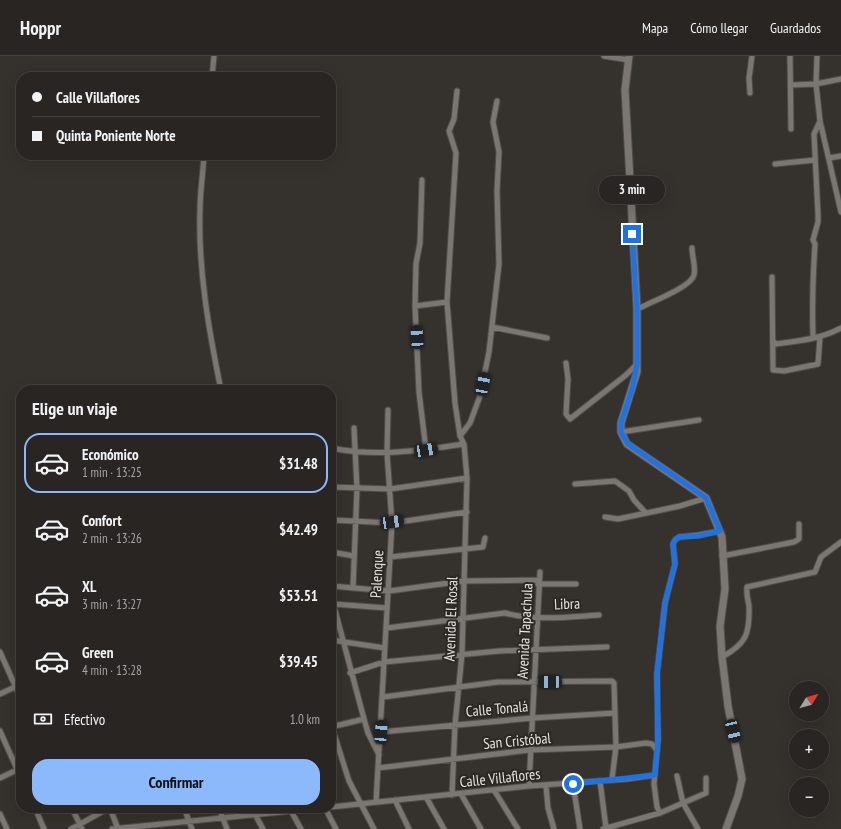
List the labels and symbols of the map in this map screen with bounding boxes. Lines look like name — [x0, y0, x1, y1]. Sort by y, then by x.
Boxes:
callout: 3 min — [599, 176, 665, 204]
route end — [623, 225, 641, 243]
car — [410, 325, 424, 349]
car — [475, 371, 491, 397]
car — [413, 442, 439, 458]
car — [379, 514, 405, 530]
street label: Palenque — [366, 550, 387, 598]
street label: Avenida El Rosal — [440, 576, 461, 662]
street label: Avenida Tapachula — [513, 583, 536, 679]
street label: Libra — [554, 594, 580, 613]
car — [538, 676, 562, 688]
north arrow — [789, 681, 829, 721]
street label: Calle Tonalá — [465, 696, 529, 721]
car — [724, 718, 742, 744]
car — [374, 720, 388, 744]
street label: San Cristóbal — [482, 728, 552, 753]
street label: Calle Villaflores — [459, 764, 541, 791]
route start — [564, 775, 582, 793]

